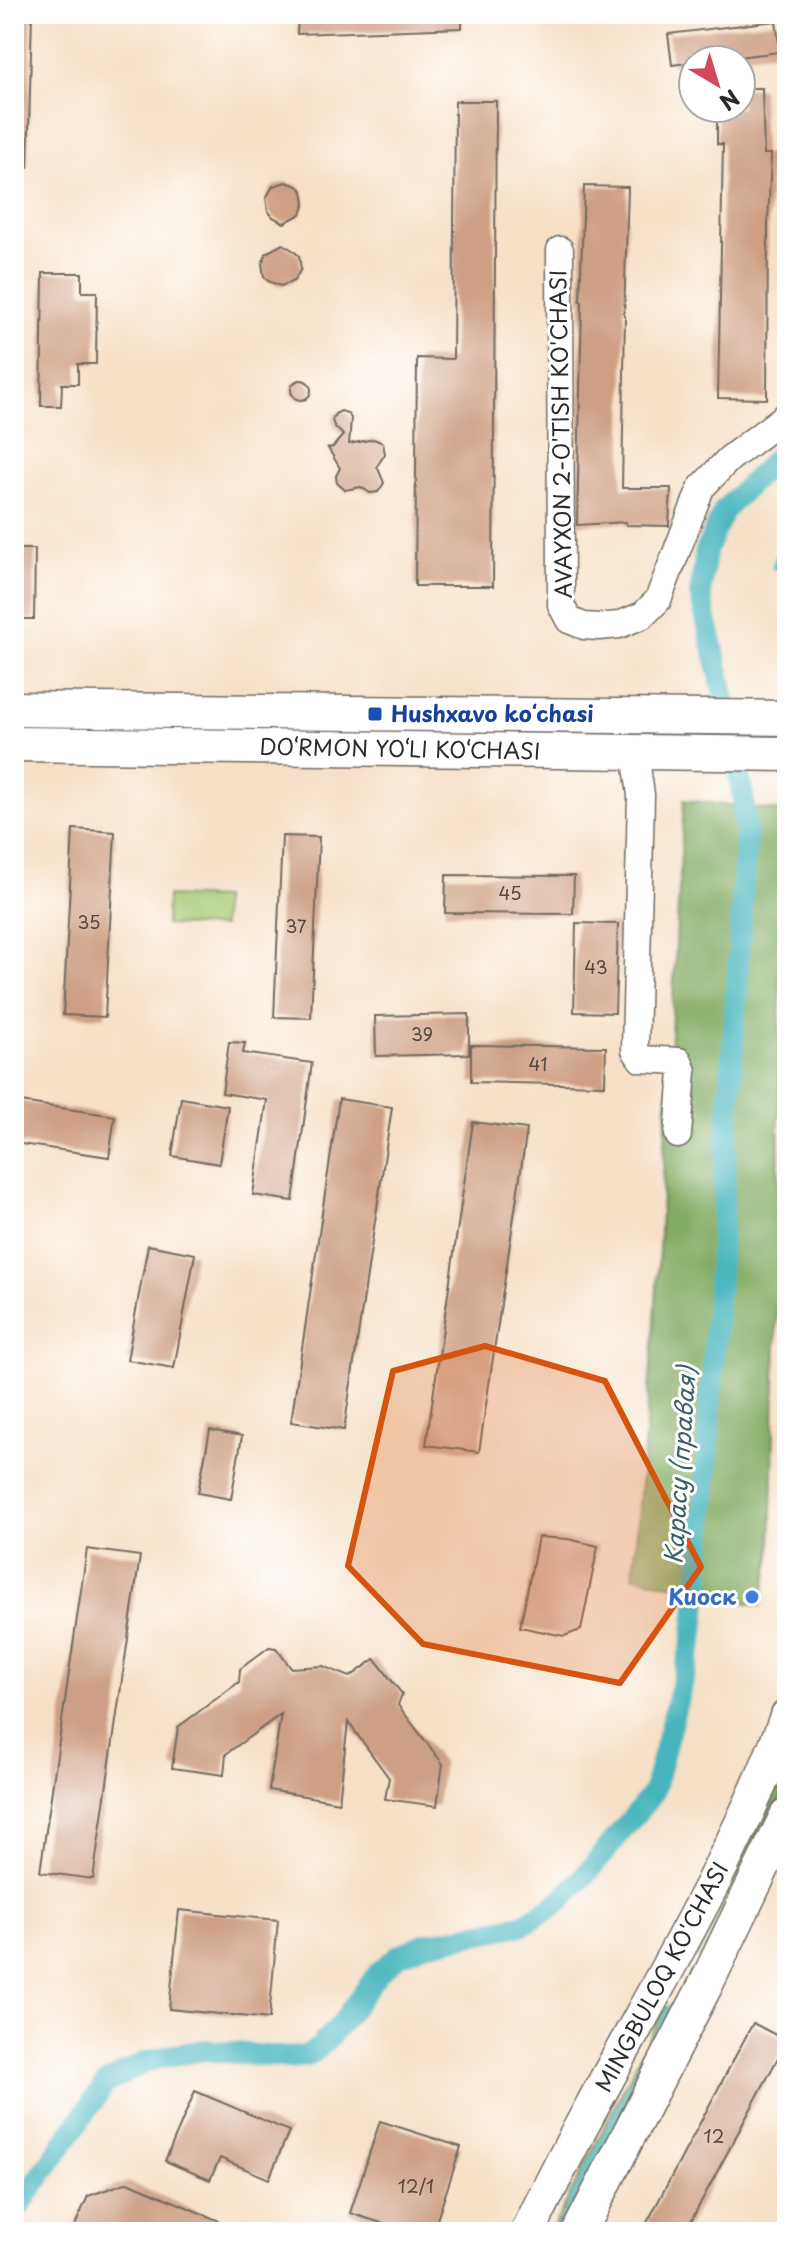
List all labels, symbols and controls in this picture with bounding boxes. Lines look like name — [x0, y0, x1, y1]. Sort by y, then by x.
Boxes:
north arrow — [677, 44, 757, 124]
text: N — [713, 83, 747, 119]
street label: AVAYXON 2-O'TISH KO'CHASI — [540, 269, 579, 599]
place label: Hushxavo koʻchasi — [391, 696, 594, 729]
marker: Hushxavo koʻchasi — [366, 705, 384, 723]
street label: DO‘RMON YO‘LI KO‘CHASI — [259, 729, 541, 766]
house number: 45 — [499, 879, 522, 906]
house number: 35 — [77, 908, 101, 935]
house number: 37 — [285, 912, 307, 939]
house number: 43 — [584, 953, 608, 980]
house number: 39 — [411, 1020, 433, 1047]
house number: 41 — [529, 1050, 547, 1077]
water label: Карасу (правая) — [654, 1363, 704, 1565]
place label: Киоск — [668, 1579, 737, 1612]
marker: Киоск — [743, 1588, 761, 1606]
street label: MINGBULOQ KO'CHASI — [586, 1855, 735, 2097]
house number: 12 — [704, 2122, 724, 2149]
house number: 12/1 — [398, 2172, 434, 2199]

